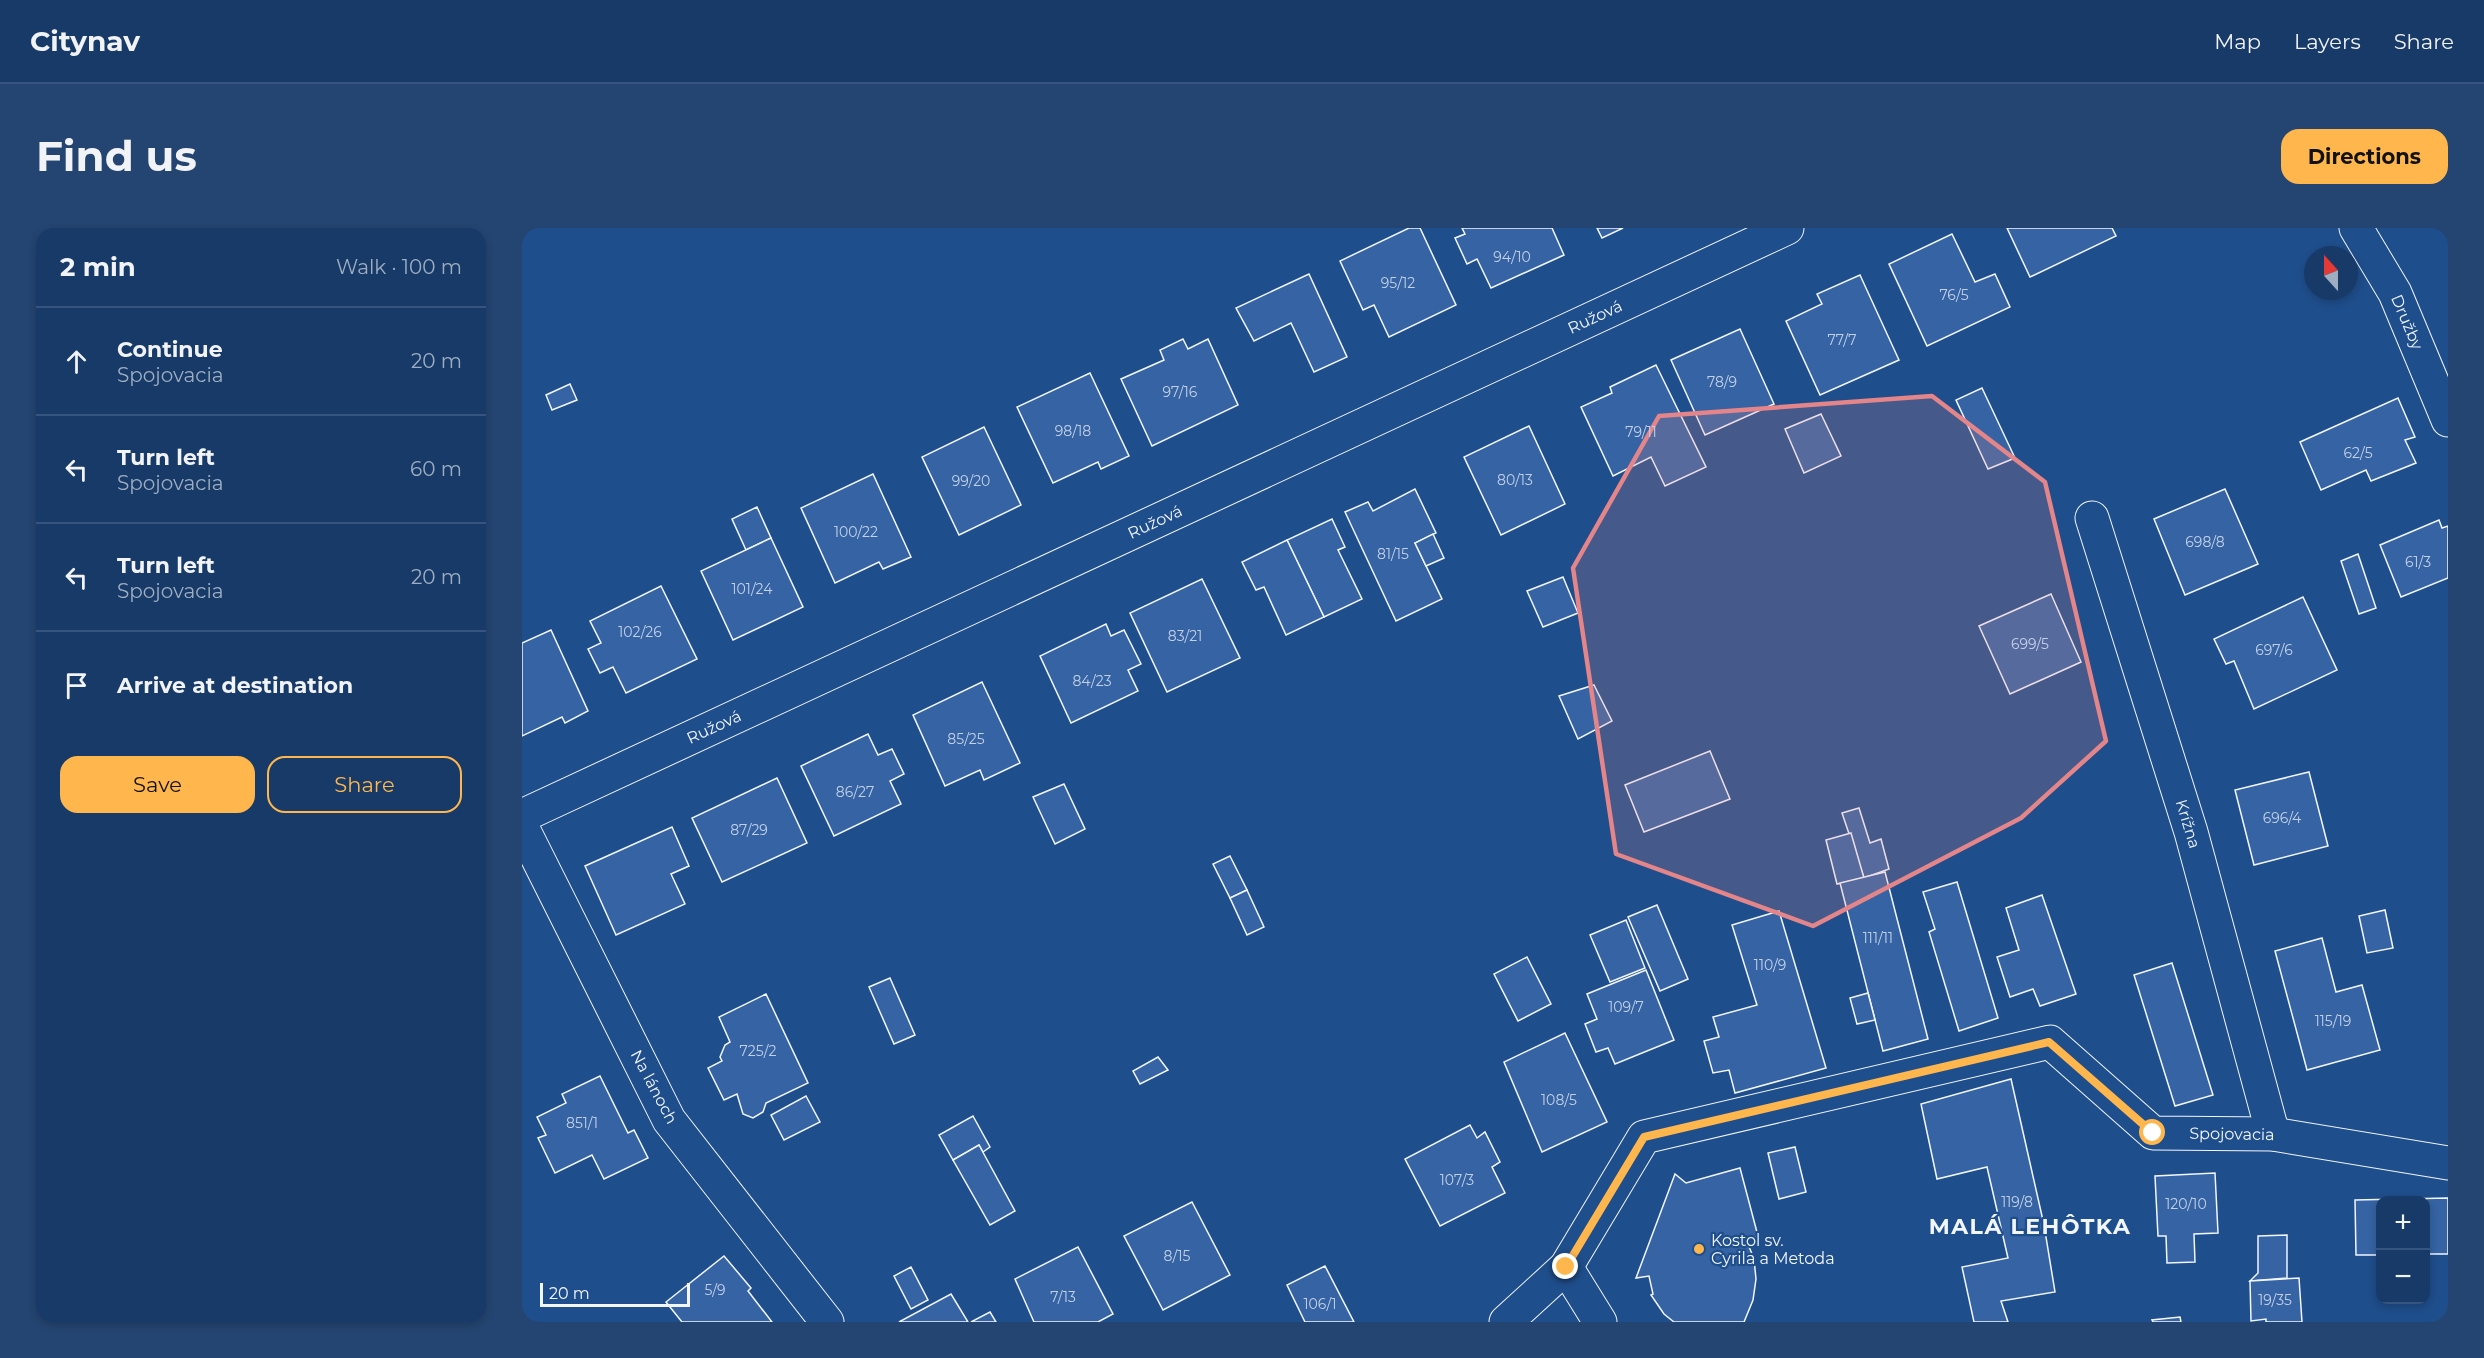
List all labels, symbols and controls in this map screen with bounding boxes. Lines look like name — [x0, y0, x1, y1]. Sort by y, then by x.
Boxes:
text: Citynav — [30, 24, 140, 58]
text: Map — [2214, 29, 2261, 54]
text: Layers — [2294, 29, 2361, 54]
text: Share — [2394, 29, 2454, 54]
button: Directions — [2281, 129, 2448, 184]
text: Find us — [36, 130, 197, 182]
north arrow — [2304, 246, 2358, 300]
house number: 94/10 — [1493, 248, 1531, 266]
text: 2 min — [60, 251, 136, 283]
text: Walk · 100 m — [336, 255, 462, 279]
house number: 95/12 — [1381, 274, 1415, 292]
house number: 76/5 — [1939, 286, 1969, 304]
street label: Družby — [2387, 292, 2427, 353]
street label: Ružová — [1565, 296, 1625, 338]
house number: 77/7 — [1827, 331, 1857, 349]
text: Continue — [117, 336, 223, 363]
icon: ahead — [60, 345, 93, 378]
text: 20 m — [411, 349, 462, 373]
text: Spojovacia — [117, 363, 224, 387]
house number: 78/9 — [1707, 373, 1737, 391]
house number: 97/16 — [1163, 383, 1198, 401]
house number: 98/18 — [1055, 422, 1091, 440]
house number: 79/11 — [1625, 423, 1657, 441]
text: Turn left — [117, 444, 215, 471]
house number: 62/5 — [2343, 444, 2373, 462]
icon: left — [60, 453, 93, 486]
text: 60 m — [410, 457, 462, 481]
text: Spojovacia — [117, 471, 224, 495]
house number: 80/13 — [1497, 471, 1533, 489]
house number: 99/20 — [952, 472, 990, 490]
street label: Ružová — [1125, 501, 1185, 543]
house number: 100/22 — [834, 523, 878, 541]
house number: 698/8 — [2185, 533, 2225, 551]
house number: 81/15 — [1377, 545, 1409, 563]
text: Turn left — [117, 552, 215, 579]
house number: 61/3 — [2405, 553, 2431, 571]
icon: left — [60, 561, 93, 594]
text: 20 m — [411, 565, 462, 589]
text: Spojovacia — [117, 579, 224, 603]
house number: 101/24 — [732, 580, 773, 598]
house number: 102/26 — [618, 623, 662, 641]
house number: 83/21 — [1168, 627, 1202, 645]
house number: 699/5 — [2011, 635, 2049, 653]
house number: 697/6 — [2255, 641, 2293, 659]
icon: arrive — [60, 669, 93, 702]
text: Arrive at destination — [117, 672, 353, 699]
house number: 84/23 — [1072, 672, 1112, 690]
street label: Ružová — [684, 706, 744, 748]
house number: 85/25 — [947, 730, 985, 748]
button: Save — [60, 756, 255, 813]
button: Share — [267, 756, 462, 813]
house number: 86/27 — [836, 783, 874, 801]
street label: Krížna — [2172, 797, 2204, 851]
house number: 696/4 — [2263, 809, 2302, 827]
house number: 87/29 — [730, 821, 768, 839]
house number: 111/11 — [1863, 929, 1893, 947]
house number: 110/9 — [1754, 956, 1786, 974]
house number: 109/7 — [1608, 998, 1644, 1016]
house number: 115/19 — [2315, 1012, 2351, 1030]
house number: 725/2 — [740, 1042, 776, 1060]
street label: Na lánoch — [627, 1047, 681, 1127]
house number: 108/5 — [1541, 1091, 1577, 1109]
house number: 851/1 — [566, 1114, 598, 1132]
route start — [2139, 1119, 2165, 1145]
street label: Spojovacia — [2189, 1124, 2275, 1144]
house number: 107/3 — [1440, 1171, 1474, 1189]
house number: 119/8 — [2001, 1193, 2033, 1211]
house number: 120/10 — [2165, 1195, 2207, 1213]
map controls — [2376, 1196, 2430, 1304]
button: + — [2376, 1196, 2430, 1250]
district label: MALÁ LEHÔTKA — [1929, 1213, 2131, 1240]
place label: Kostol sv. Cyrila a Metoda — [1711, 1231, 1835, 1268]
marker: Kostol sv. Cyrila a Metoda — [1692, 1242, 1706, 1256]
house number: 8/15 — [1163, 1247, 1191, 1265]
button: − — [2376, 1250, 2430, 1304]
route end — [1552, 1253, 1578, 1279]
scale bar — [540, 1280, 690, 1308]
house number: 5/9 — [704, 1281, 726, 1299]
text: 20 m — [549, 1284, 590, 1303]
house number: 7/13 — [1050, 1288, 1076, 1306]
house number: 19/35 — [2258, 1291, 2292, 1309]
house number: 106/1 — [1303, 1295, 1337, 1313]

